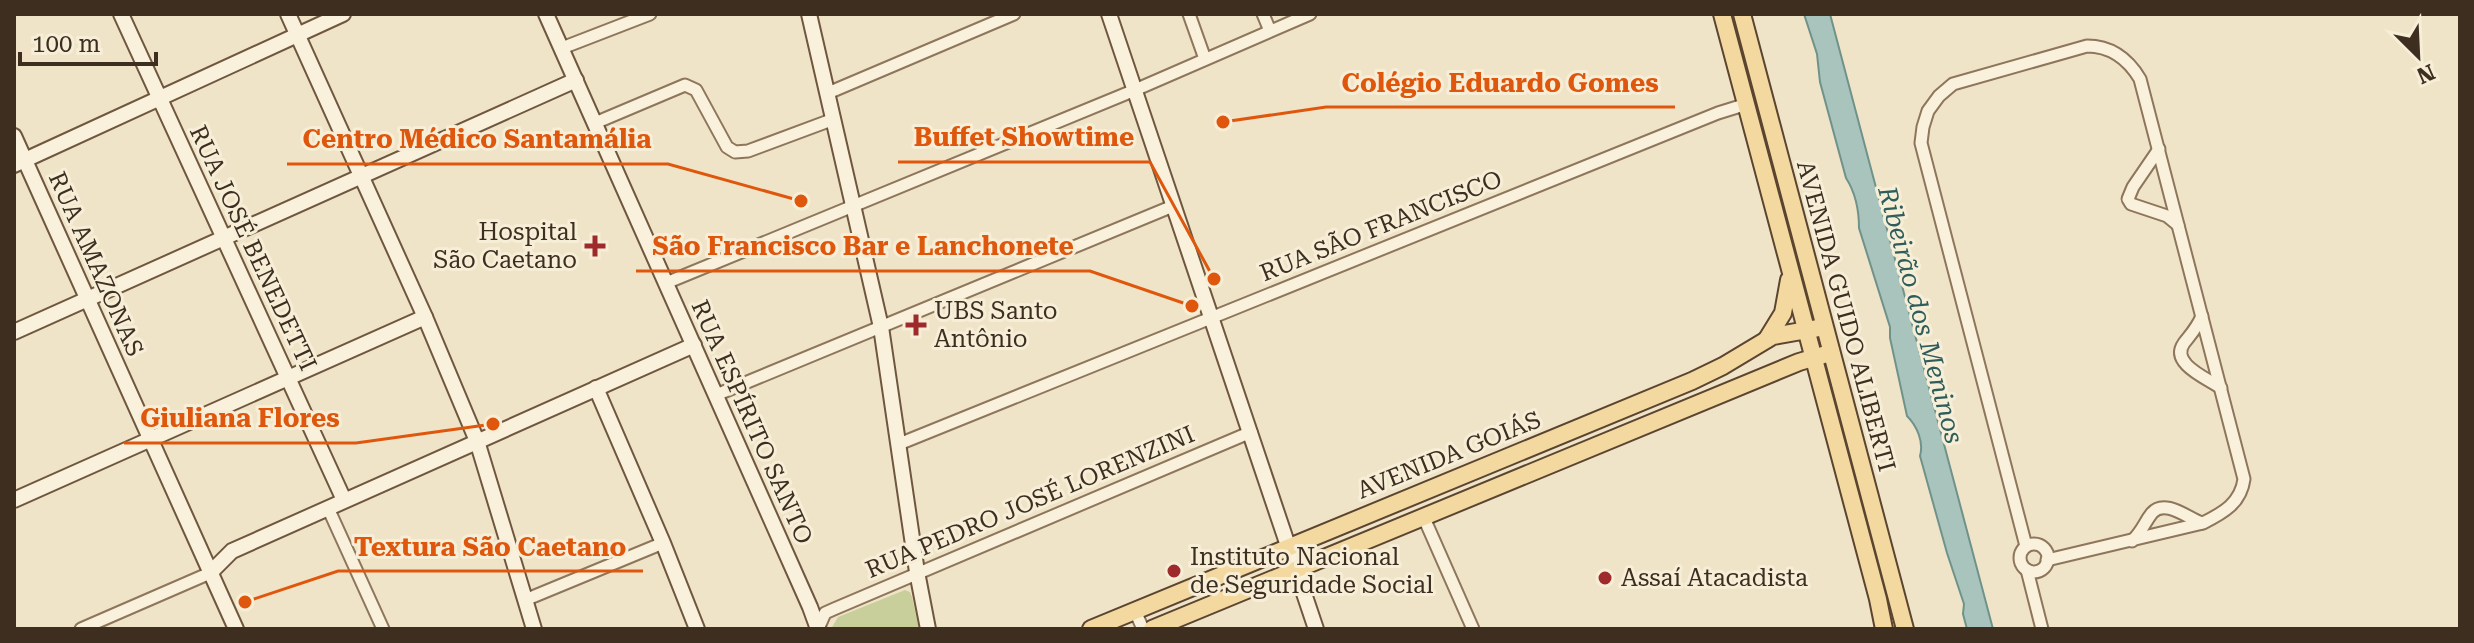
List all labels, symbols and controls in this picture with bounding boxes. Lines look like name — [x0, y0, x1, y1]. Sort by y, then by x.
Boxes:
scale bar — [20, 16, 156, 66]
north arrow — [2378, 16, 2458, 96]
text: 100 m — [32, 30, 100, 58]
callout: Colégio Eduardo Gomes — [1326, 57, 1675, 107]
text: N — [2413, 59, 2439, 89]
text: Colégio Eduardo Gomes — [1341, 68, 1659, 98]
callout: Buffet Showtime — [898, 112, 1150, 162]
callout: Centro Médico Santamália — [287, 114, 668, 164]
street label: RUA JOSÉ BENEDETTI — [184, 121, 323, 375]
text: Buffet Showtime — [914, 122, 1134, 152]
text: Centro Médico Santamália — [302, 124, 652, 154]
street label: AVENIDA GUIDO ALIBERTI — [1791, 158, 1901, 474]
street label: RUA SÃO FRANCISCO — [1256, 164, 1506, 287]
street label: RUA AMAZONAS — [43, 167, 149, 361]
water label: Ribeirão dos Meninos — [1872, 182, 1970, 447]
place label: Hospital São Caetano — [433, 218, 577, 274]
callout: São Francisco Bar e Lanchonete — [636, 221, 1090, 271]
text: São Francisco Bar e Lanchonete — [652, 231, 1074, 261]
marker: Hospital São Caetano — [584, 235, 606, 257]
street label: RUA ESPÍRITO SANTO — [686, 295, 819, 548]
place label: UBS Santo Antônio — [934, 297, 1058, 353]
marker: UBS Santo Antônio — [905, 314, 927, 336]
callout: Giuliana Flores — [124, 393, 356, 443]
text: Giuliana Flores — [140, 403, 340, 433]
street label: AVENIDA GOIÁS — [1353, 404, 1545, 505]
street label: RUA PEDRO JOSÉ LORENZINI — [861, 419, 1199, 584]
callout: Textura São Caetano — [338, 521, 643, 571]
text: Textura São Caetano — [354, 532, 626, 562]
place label: Instituto Nacional de Seguridade Social — [1190, 543, 1433, 599]
marker: Instituto Nacional de Seguridade Social — [1165, 562, 1183, 580]
place label: Assaí Atacadista — [1621, 564, 1808, 592]
marker: Assaí Atacadista — [1596, 569, 1614, 587]

